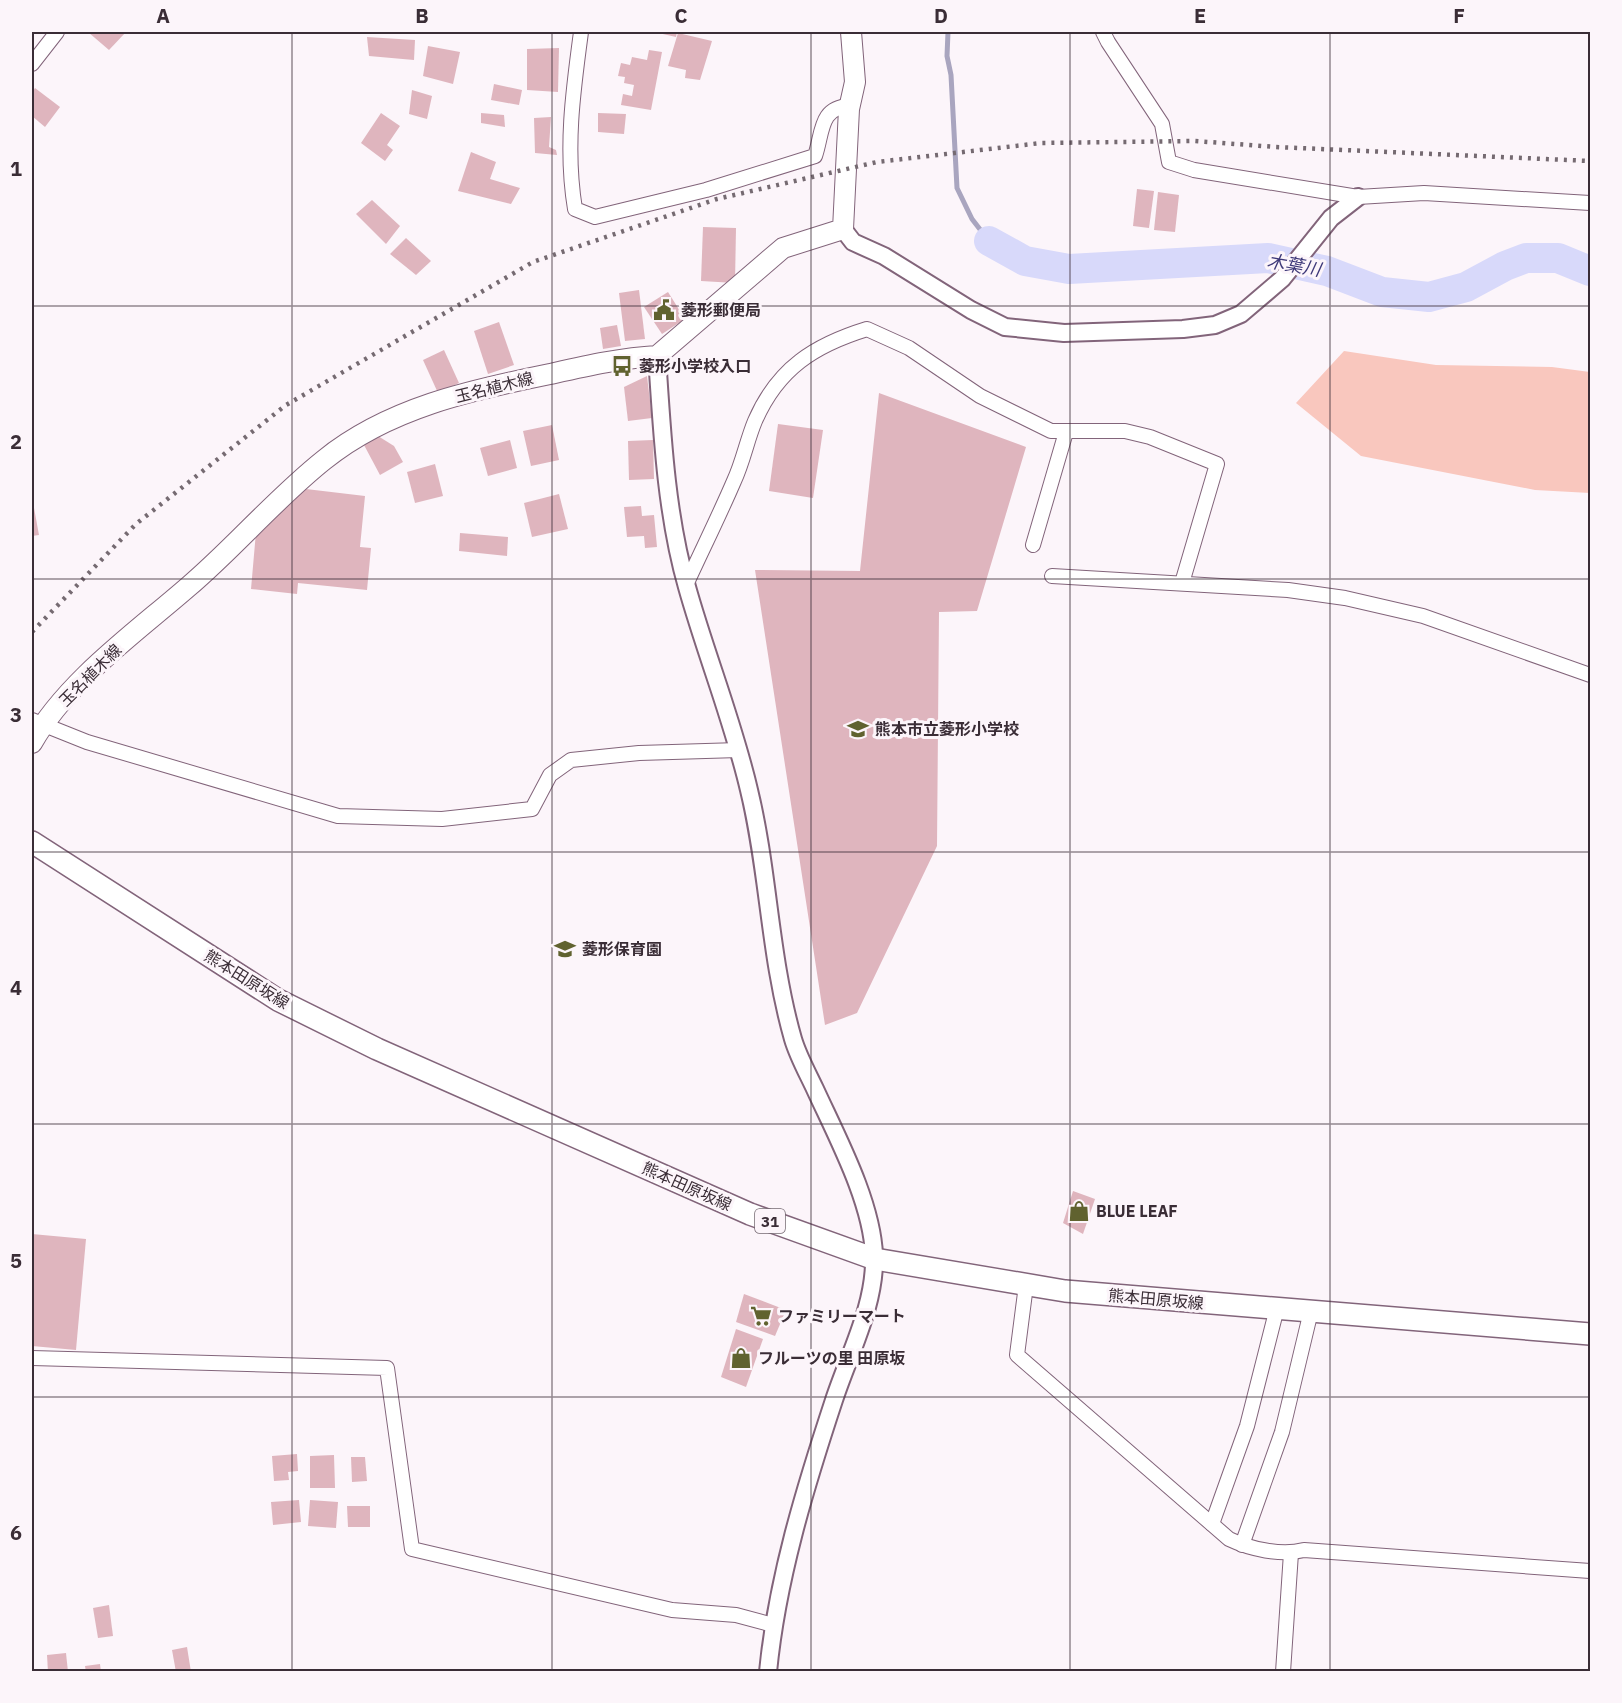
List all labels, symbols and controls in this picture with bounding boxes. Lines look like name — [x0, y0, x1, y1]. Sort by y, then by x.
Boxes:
text: A — [156, 2, 170, 29]
text: B — [415, 2, 429, 29]
text: C — [674, 2, 688, 29]
text: D — [934, 2, 948, 29]
text: E — [1194, 2, 1206, 29]
text: F — [1453, 2, 1465, 29]
text: 1 — [10, 155, 22, 182]
water label: 木葉川 — [1265, 249, 1325, 281]
public building icon: 菱形郵便局 — [652, 298, 676, 322]
place label: 菱形郵便局 — [681, 300, 761, 320]
bus stop icon: 菱形小学校入口 — [610, 354, 634, 378]
place label: 菱形小学校入口 — [639, 356, 751, 376]
street label: 玉名植木線 — [453, 368, 535, 406]
text: 2 — [10, 428, 22, 455]
street label: 玉名植木線 — [55, 640, 125, 710]
text: 3 — [10, 701, 22, 728]
school or university icon: 熊本市立菱形小学校 — [846, 717, 870, 741]
place label: 熊本市立菱形小学校 — [875, 719, 1019, 739]
school or university icon: 菱形保育園 — [553, 937, 577, 961]
place label: 菱形保育園 — [582, 939, 662, 959]
street label: 熊本田原坂線 — [201, 945, 293, 1013]
text: 4 — [10, 974, 22, 1001]
street label: 熊本田原坂線 — [639, 1157, 735, 1215]
shop icon: BLUE LEAF — [1067, 1199, 1091, 1223]
place label: BLUE LEAF — [1096, 1201, 1178, 1221]
road number: 31 — [755, 1209, 785, 1233]
text: 5 — [10, 1247, 22, 1274]
street label: 熊本田原坂線 — [1107, 1285, 1205, 1313]
supermarket icon: ファミリーマート — [749, 1304, 773, 1328]
place label: ファミリーマート — [778, 1306, 906, 1326]
shop icon: フルーツの里 田原坂 — [729, 1346, 753, 1370]
place label: フルーツの里 田原坂 — [758, 1348, 905, 1368]
text: 6 — [10, 1519, 22, 1546]

